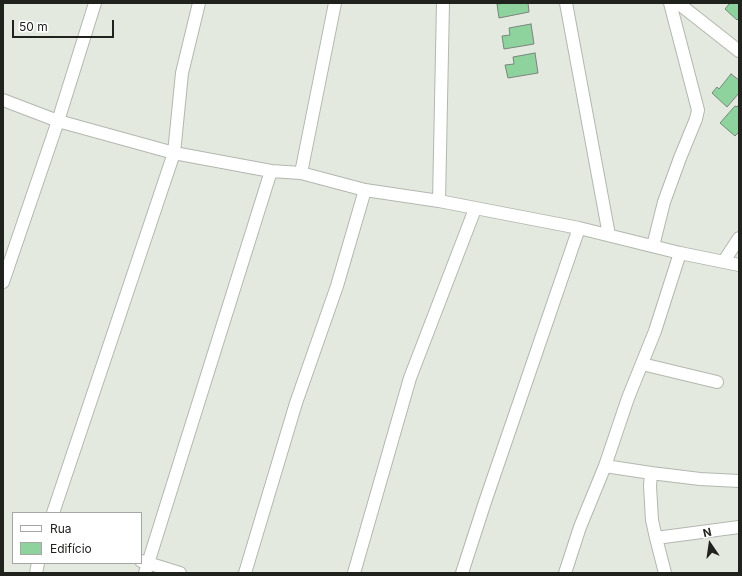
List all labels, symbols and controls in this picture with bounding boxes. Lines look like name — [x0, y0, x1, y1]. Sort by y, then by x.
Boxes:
scale bar — [14, 12, 116, 38]
text: 50 m — [19, 19, 48, 34]
legend — [12, 512, 142, 564]
text: Rua — [50, 521, 72, 536]
north arrow — [690, 524, 730, 564]
text: N — [702, 525, 713, 540]
text: Edifício — [50, 541, 92, 556]

